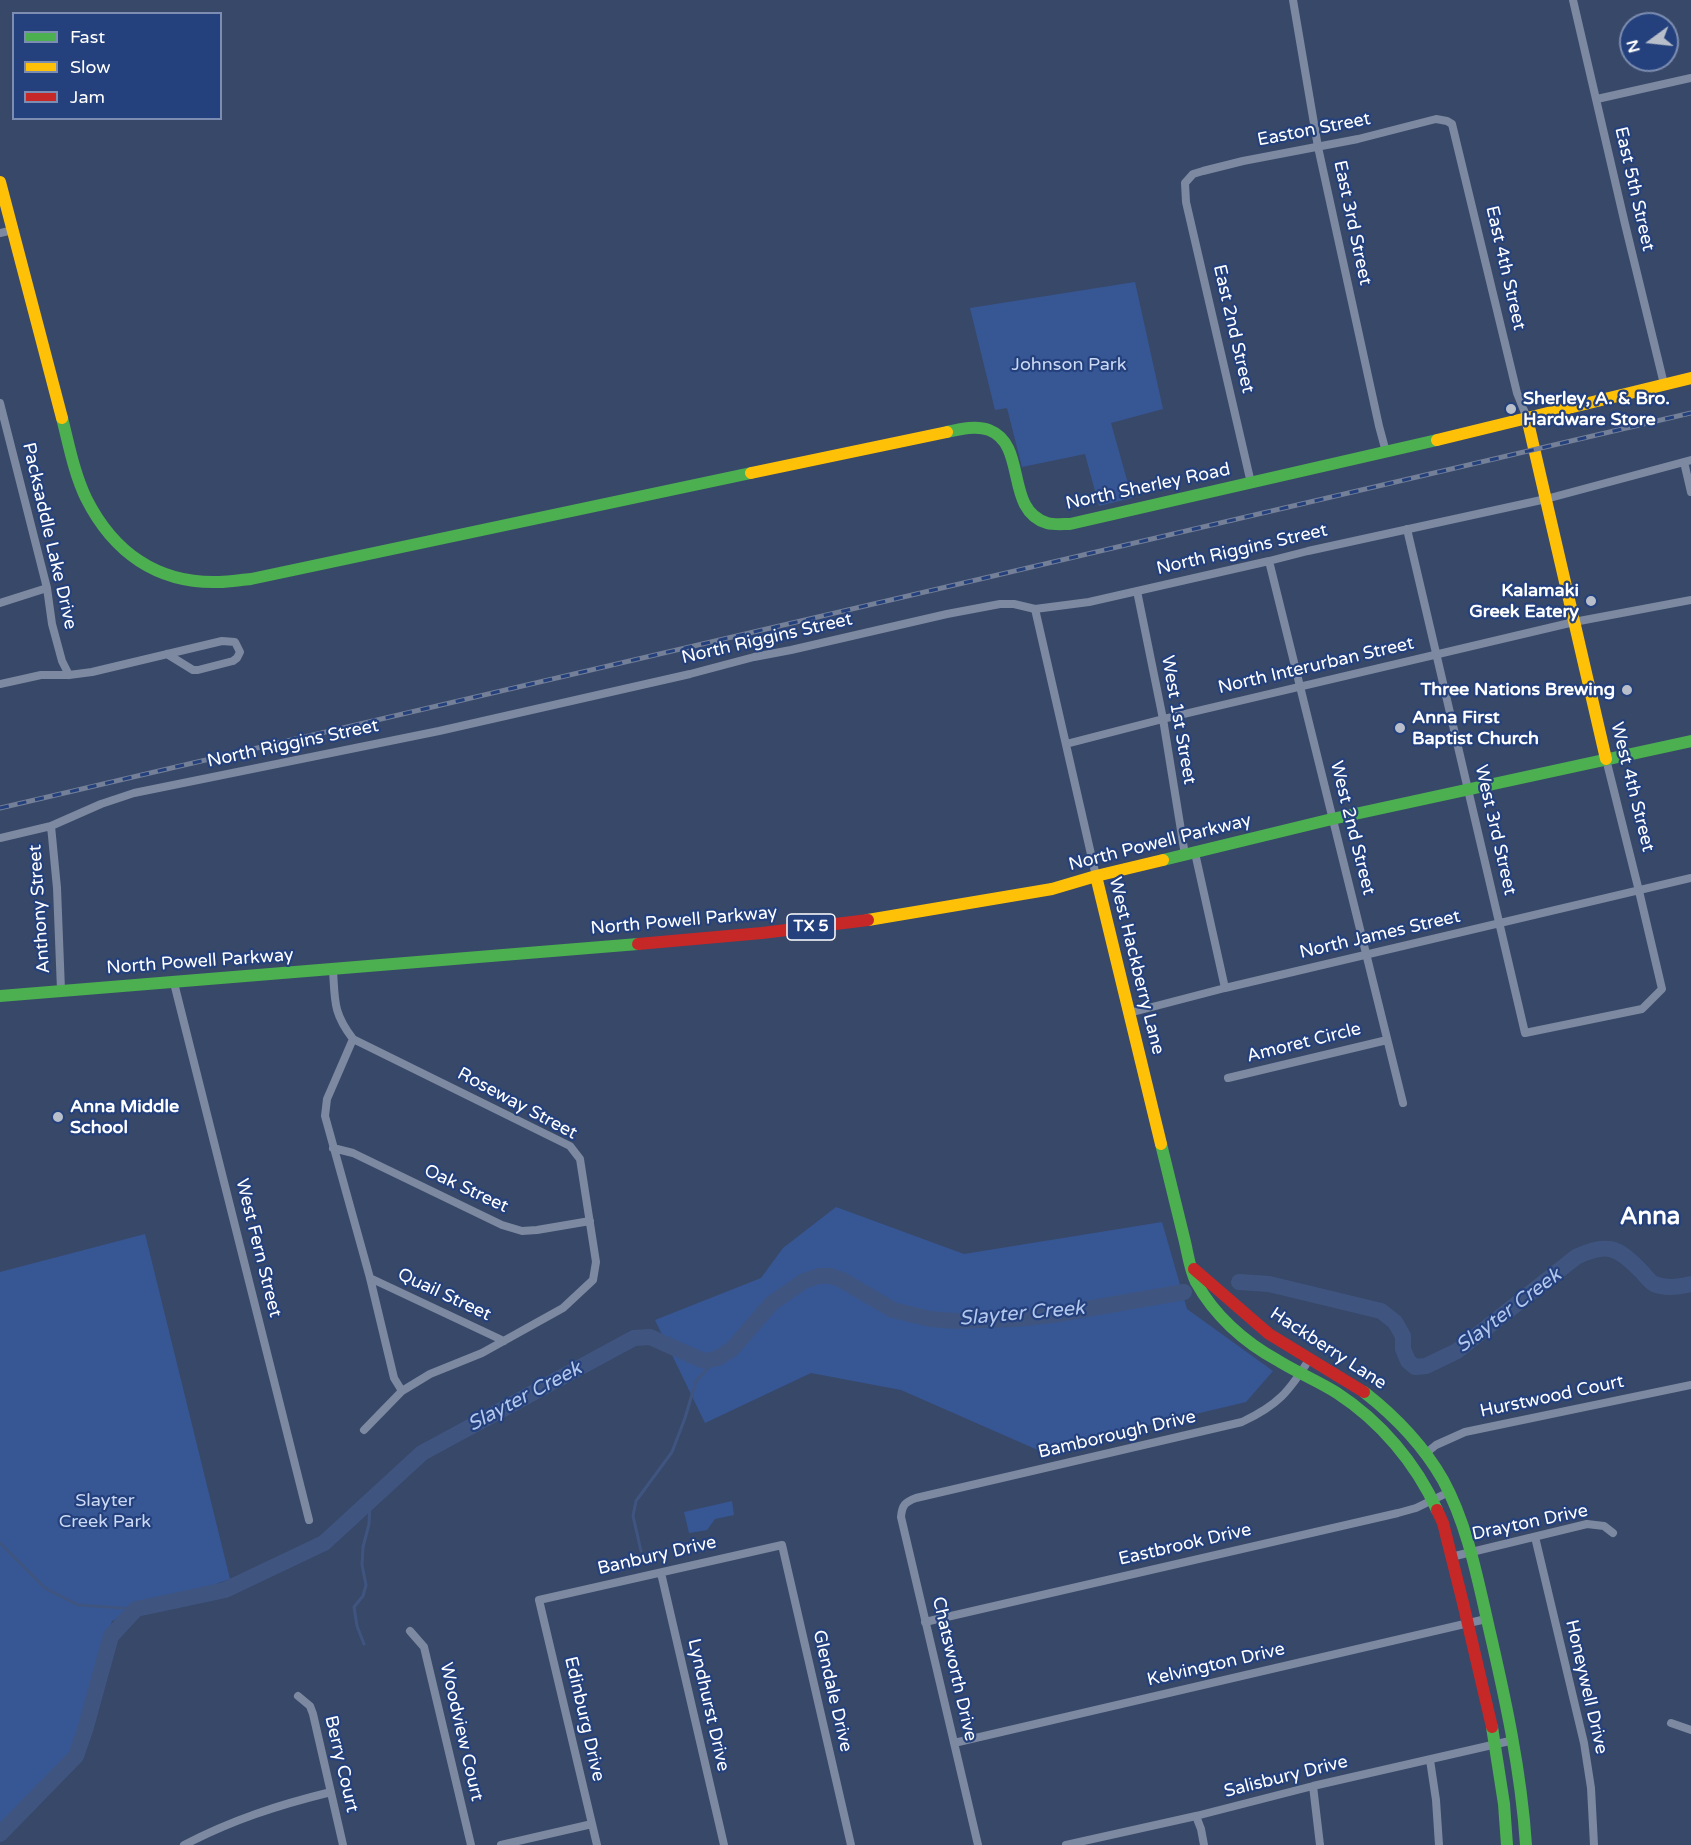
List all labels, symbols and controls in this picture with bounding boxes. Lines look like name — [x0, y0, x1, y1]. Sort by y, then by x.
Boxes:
legend — [12, 12, 222, 120]
north arrow — [1619, 12, 1679, 72]
text: Fast — [70, 26, 105, 48]
text: N — [1622, 37, 1645, 55]
text: Slow — [70, 56, 111, 78]
text: Jam — [70, 86, 105, 108]
street label: Easton Street — [1256, 108, 1372, 152]
street label: East 5th Street — [1609, 125, 1659, 253]
street label: East 3rd Street — [1328, 159, 1376, 287]
street label: East 4th Street — [1480, 204, 1530, 332]
street label: East 2nd Street — [1208, 263, 1258, 395]
park label: Johnson Park — [1012, 354, 1126, 376]
place label: Sherley, A. & Bro. Hardware Store — [1523, 388, 1670, 430]
marker: Sherley, A. & Bro. Hardware Store — [1504, 402, 1518, 416]
street label: Packsaddle Lake Drive — [17, 440, 81, 632]
street label: North Sherley Road — [1064, 459, 1232, 515]
street label: North Riggins Street — [1154, 520, 1330, 580]
place label: Kalamaki Greek Eatery — [1469, 580, 1579, 622]
marker: Kalamaki Greek Eatery — [1584, 594, 1598, 608]
street label: North Riggins Street — [679, 609, 855, 669]
street label: North Interurban Street — [1216, 633, 1416, 699]
street label: West 1st Street — [1156, 654, 1200, 786]
place label: Three Nations Brewing — [1420, 679, 1615, 701]
marker: Three Nations Brewing — [1620, 683, 1634, 697]
place label: Anna First Baptist Church — [1412, 707, 1539, 750]
street label: North Riggins Street — [205, 715, 381, 773]
street label: West 4th Street — [1605, 720, 1659, 854]
marker: Anna First Baptist Church — [1393, 721, 1407, 735]
street label: West 2nd Street — [1325, 759, 1379, 897]
street label: West 3rd Street — [1470, 763, 1520, 897]
street label: North Powell Parkway — [1066, 810, 1254, 876]
street label: Anthony Street — [25, 844, 55, 974]
street label: West Hackberry Lane — [1103, 875, 1169, 1057]
street label: North Powell Parkway — [590, 902, 778, 940]
street label: North James Street — [1297, 906, 1463, 964]
road number: TX 5 — [787, 914, 835, 940]
street label: North Powell Parkway — [106, 945, 294, 979]
street label: Amoret Circle — [1245, 1018, 1363, 1068]
street label: Roseway Street — [453, 1063, 581, 1145]
place label: Anna Middle School — [70, 1096, 179, 1138]
marker: Anna Middle School — [51, 1110, 65, 1124]
street label: Oak Street — [420, 1160, 512, 1218]
street label: West Fern Street — [230, 1176, 286, 1320]
district label: Anna — [1620, 1204, 1680, 1232]
street label: Quail Street — [394, 1264, 494, 1326]
water label: Slayter Creek — [1452, 1264, 1566, 1358]
water label: Slayter Creek — [958, 1297, 1086, 1331]
street label: Hackberry Lane — [1266, 1303, 1390, 1395]
water label: Slayter Creek — [464, 1357, 586, 1437]
street label: Hurstwood Court — [1478, 1371, 1626, 1423]
street label: Bamborough Drive — [1036, 1406, 1198, 1464]
park label: Slayter Creek Park — [59, 1490, 151, 1532]
street label: Drayton Drive — [1470, 1500, 1590, 1546]
street label: Eastbrook Drive — [1117, 1519, 1253, 1571]
street label: Banbury Drive — [595, 1532, 719, 1580]
street label: Chatsworth Drive — [927, 1595, 981, 1743]
street label: Honeywell Drive — [1560, 1618, 1612, 1756]
street label: Glendale Drive — [807, 1628, 857, 1754]
street label: Lyndhurst Drive — [682, 1637, 734, 1773]
street label: Kelvington Drive — [1145, 1639, 1287, 1691]
street label: Edinburg Drive — [559, 1655, 609, 1783]
street label: Woodview Court — [435, 1661, 487, 1803]
street label: Berry Court — [319, 1714, 363, 1814]
street label: Salisbury Drive — [1222, 1751, 1350, 1803]

